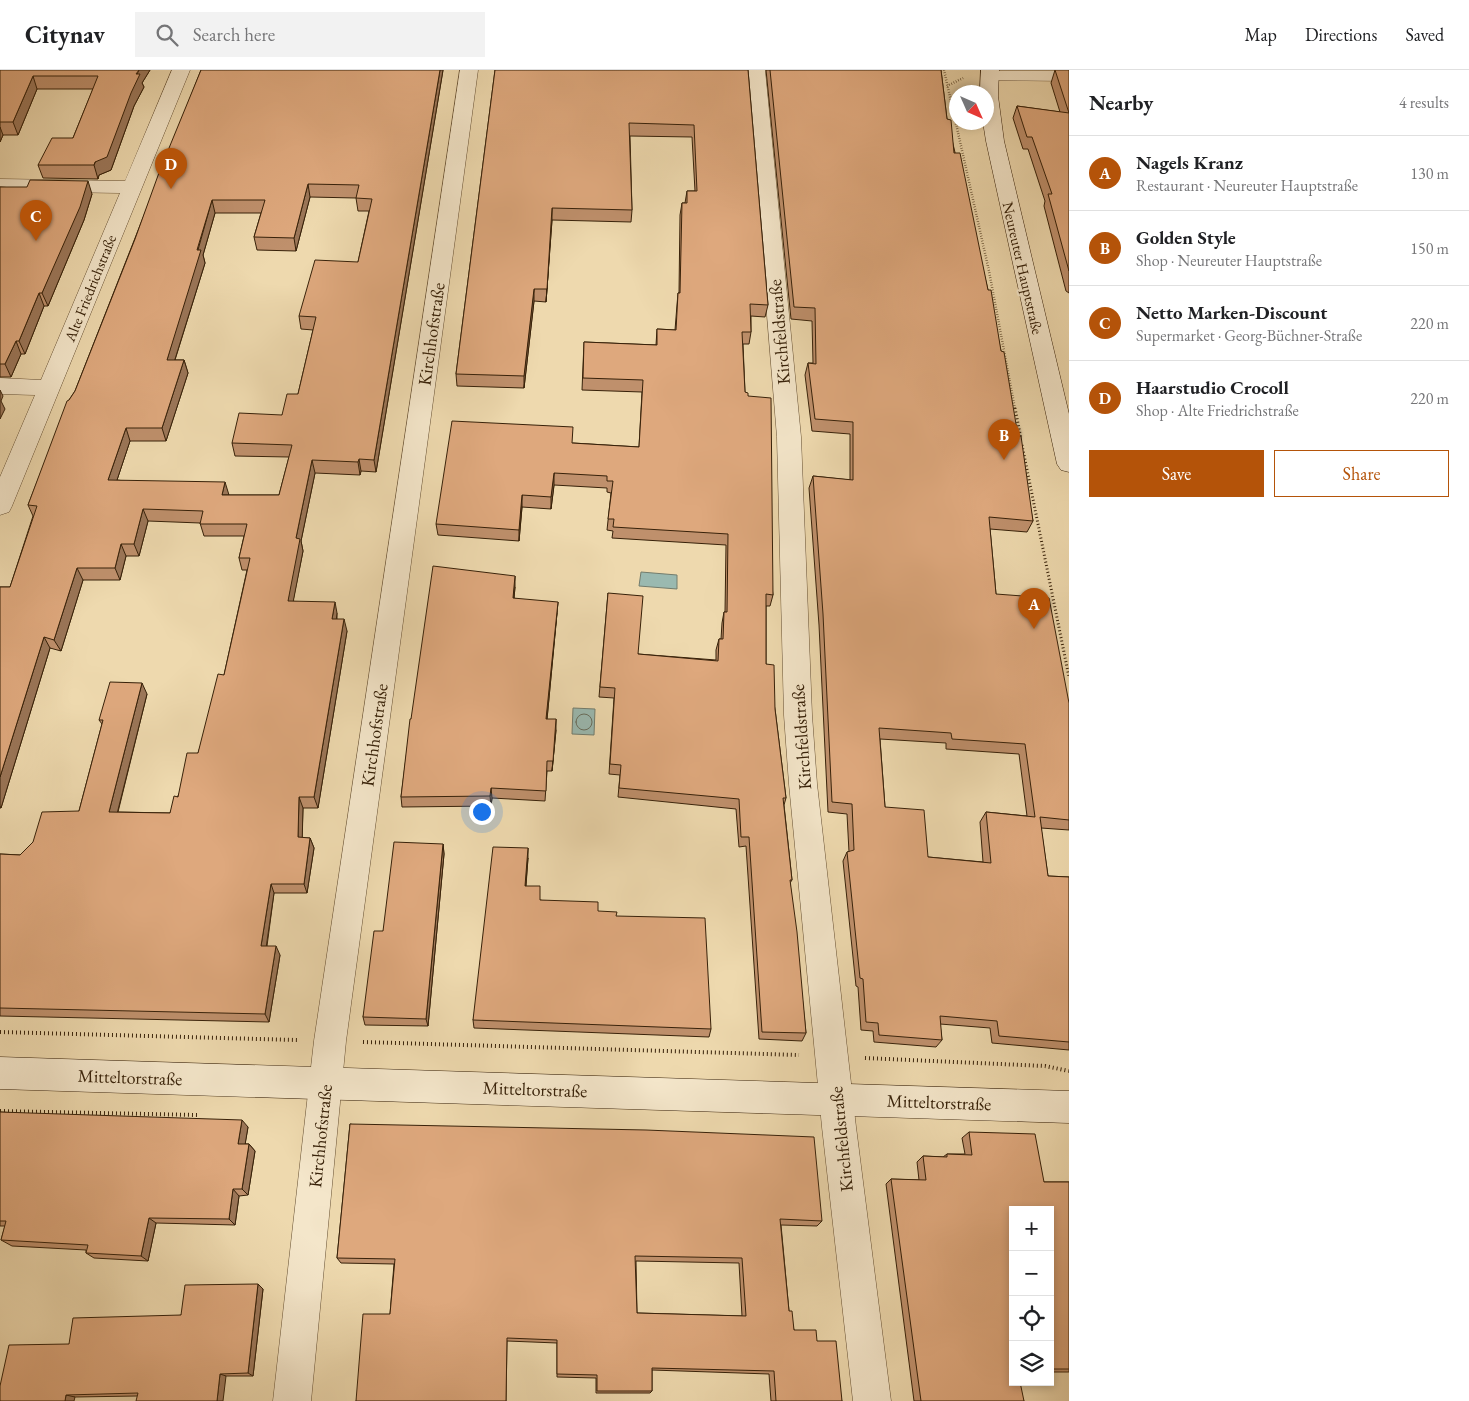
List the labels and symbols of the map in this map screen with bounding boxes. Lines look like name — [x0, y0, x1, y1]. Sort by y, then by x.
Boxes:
north arrow — [949, 85, 994, 130]
pin: D — [155, 148, 187, 189]
pin: C — [20, 200, 52, 241]
street label: Neureuter Hauptstraße — [999, 200, 1048, 336]
street label: Alte Friedrichstraße — [60, 232, 120, 345]
street label: Kirchfeldstraße — [763, 278, 795, 386]
street label: Kirchhofstraße — [412, 281, 450, 387]
pin: B — [988, 419, 1020, 460]
pin: A — [1018, 588, 1050, 629]
street label: Kirchhofstraße — [355, 682, 393, 788]
street label: Kirchfeldstraße — [786, 683, 816, 791]
your location — [469, 799, 495, 825]
street label: Mitteltorstraße — [77, 1064, 183, 1090]
street label: Mitteltorstraße — [482, 1076, 588, 1102]
street label: Kirchhofstraße — [303, 1083, 337, 1189]
street label: Kirchfeldstraße — [824, 1085, 858, 1193]
street label: Mitteltorstraße — [886, 1089, 992, 1115]

